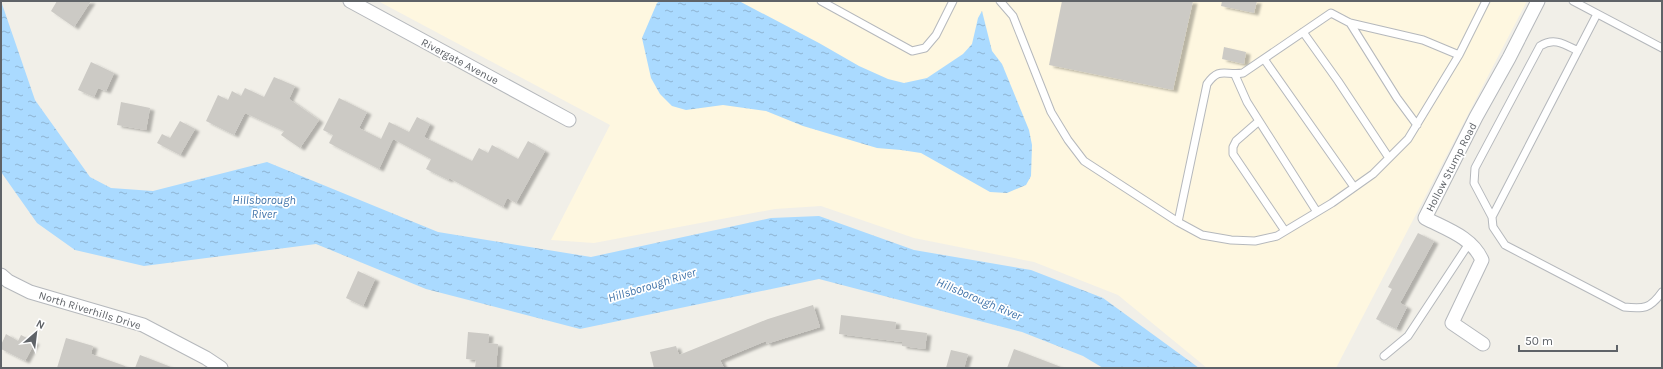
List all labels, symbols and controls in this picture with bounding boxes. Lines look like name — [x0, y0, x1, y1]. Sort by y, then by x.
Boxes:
street label: Rivergate Avenue — [419, 36, 501, 87]
street label: Hollow Stump Road — [1423, 121, 1480, 214]
water label: Hillsborough River — [232, 193, 296, 221]
water label: Hillsborough River — [606, 265, 698, 305]
water label: Hillsborough River — [934, 275, 1024, 324]
street label: North Riverhills Drive — [37, 288, 143, 332]
north arrow — [16, 313, 56, 353]
scale bar — [1519, 327, 1617, 353]
text: 50 m — [1525, 334, 1553, 348]

